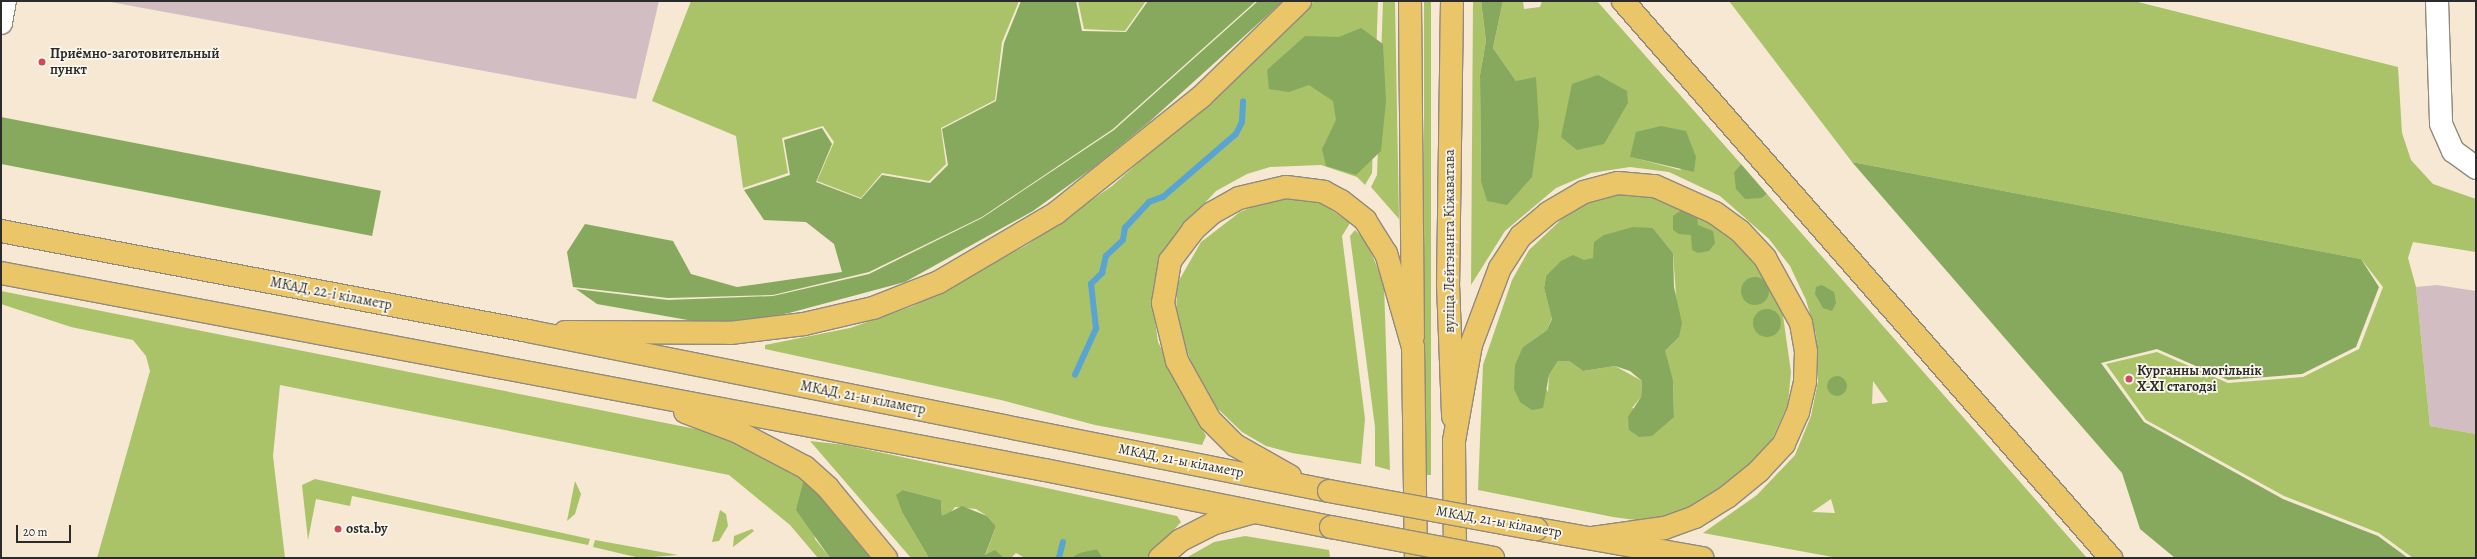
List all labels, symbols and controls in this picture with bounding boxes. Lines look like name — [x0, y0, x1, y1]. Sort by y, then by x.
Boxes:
place label: Приёмно-заготовительный пункт — [50, 46, 219, 78]
marker: Приёмно-заготовительный пункт — [37, 57, 47, 67]
street label: вуліца Лейтэнанта Кіжаватава — [1442, 149, 1458, 333]
street label: МКАД, 22-і кіламетр — [268, 274, 394, 314]
place label: Курганны могільнік X-XI стагодзі — [2137, 363, 2262, 396]
marker: Курганны могільнік X-XI стагодзі — [2124, 374, 2134, 384]
street label: МКАД, 21-ы кіламетр — [799, 378, 927, 418]
street label: МКАД, 21-ы кіламетр — [1117, 441, 1245, 481]
street label: МКАД, 21-ы кіламетр — [1435, 503, 1563, 541]
scale bar — [18, 517, 73, 543]
place label: osta.by — [346, 521, 387, 537]
text: 20 m — [23, 524, 47, 540]
marker: osta.by — [333, 524, 343, 534]

